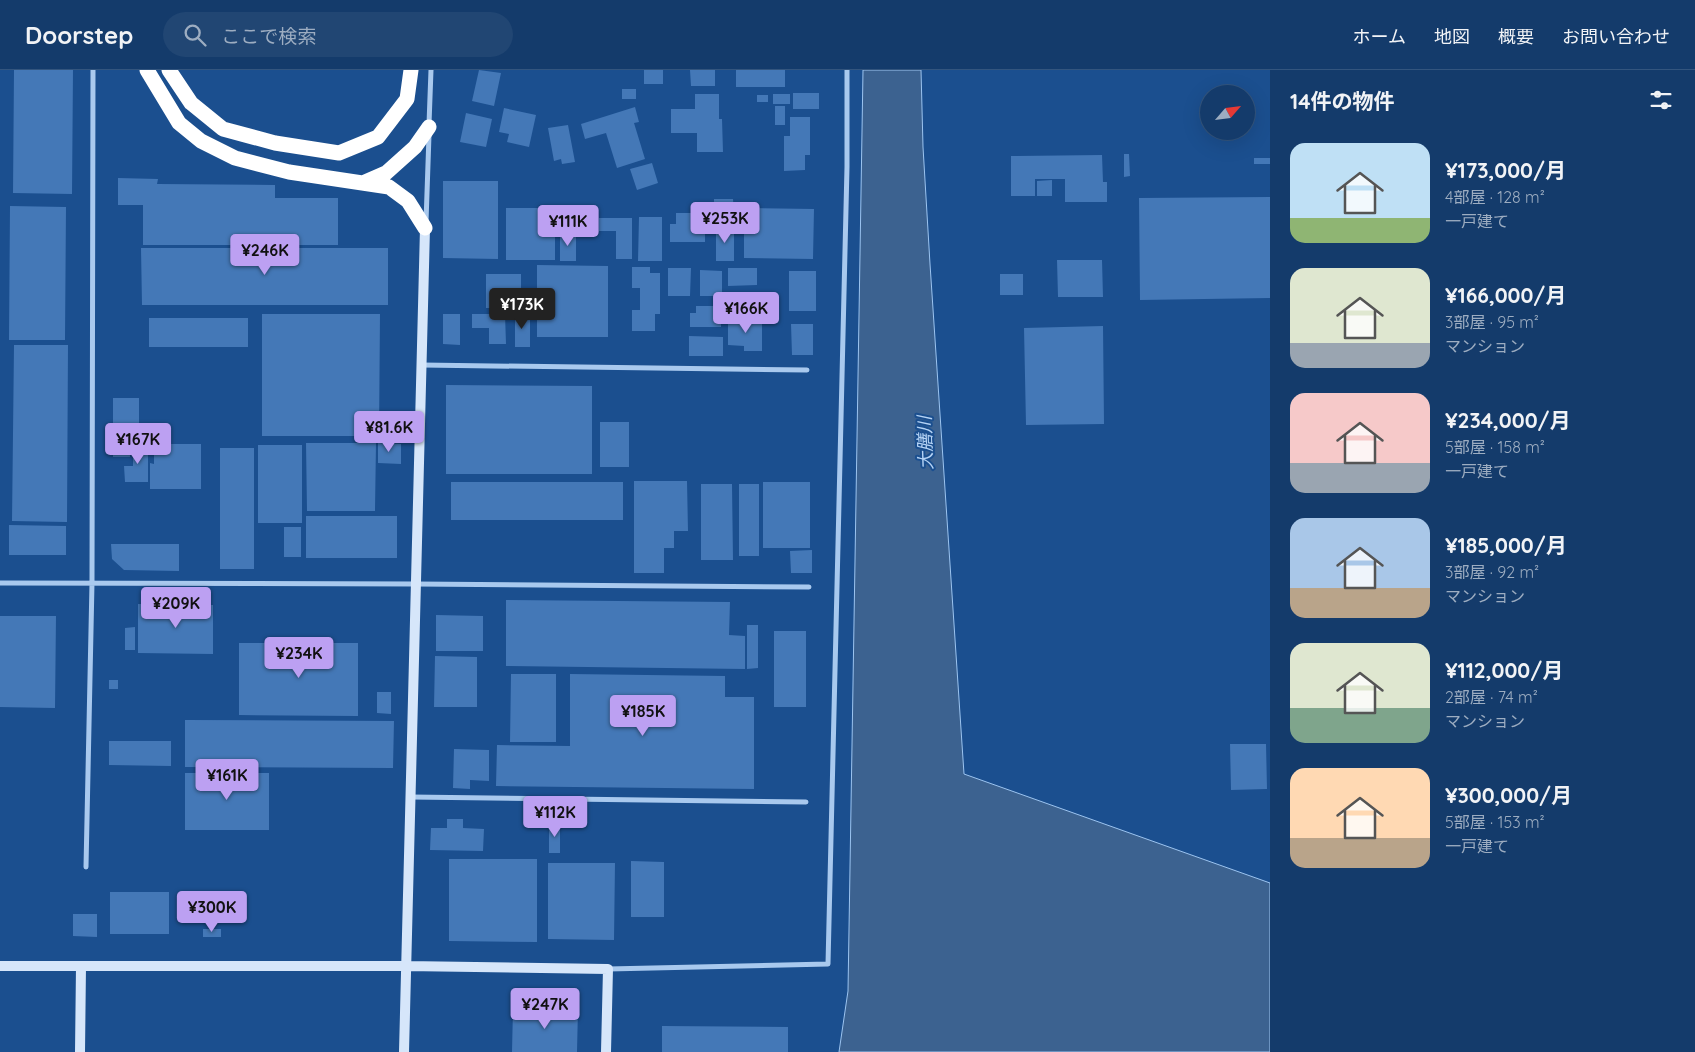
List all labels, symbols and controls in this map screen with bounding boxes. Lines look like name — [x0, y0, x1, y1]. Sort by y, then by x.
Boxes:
search box — [163, 12, 513, 57]
text: Doorstep — [25, 20, 133, 50]
icon: search — [181, 21, 209, 49]
text: ここで検索 — [221, 24, 316, 48]
text: ホーム — [1353, 25, 1406, 48]
text: 地図 — [1434, 25, 1470, 48]
text: 概要 — [1498, 25, 1534, 48]
text: お問い合わせ — [1562, 25, 1670, 48]
north arrow — [1200, 85, 1255, 140]
map controls — [1200, 85, 1255, 140]
icon: filters — [1647, 86, 1675, 114]
text: 14件の物件 — [1290, 88, 1395, 114]
text: ¥173,000/月 — [1445, 157, 1566, 183]
icon: home — [1330, 163, 1390, 223]
text: 4部屋 · 128 m² — [1445, 187, 1545, 207]
pin: ¥253K — [690, 202, 760, 244]
pin: ¥111K — [533, 204, 603, 247]
text: ¥253K — [702, 208, 748, 228]
text: ¥111K — [549, 211, 587, 231]
text: 一戸建て — [1445, 211, 1509, 231]
pin: ¥246K — [230, 234, 300, 276]
text: ¥246K — [241, 240, 289, 260]
text: ¥166,000/月 — [1445, 282, 1566, 308]
pin: ¥173K — [487, 288, 557, 330]
icon: home — [1330, 288, 1390, 348]
pin: ¥166K — [711, 292, 781, 334]
text: ¥173K — [500, 294, 544, 314]
text: ¥166K — [724, 298, 768, 318]
text: 3部屋 · 95 m² — [1445, 312, 1539, 332]
text: マンション — [1445, 336, 1525, 356]
text: ¥234,000/月 — [1445, 407, 1570, 433]
pin: ¥81.6K — [348, 410, 430, 453]
icon: home — [1330, 413, 1390, 473]
water label: 大膳川 — [912, 414, 937, 470]
text: ¥81.6K — [365, 417, 413, 437]
pin: ¥167K — [103, 422, 173, 465]
text: ¥167K — [116, 429, 160, 449]
text: 5部屋 · 158 m² — [1445, 437, 1545, 457]
text: 一戸建て — [1445, 461, 1509, 481]
text: ¥185,000/月 — [1445, 532, 1567, 558]
icon: home — [1330, 538, 1390, 598]
text: 3部屋 · 92 m² — [1445, 562, 1539, 582]
pin: ¥209K — [141, 586, 211, 629]
text: マンション — [1445, 586, 1525, 606]
text: ¥209K — [152, 593, 200, 613]
pin: ¥234K — [264, 636, 334, 679]
text: ¥234K — [275, 643, 323, 663]
text: ¥112,000/月 — [1445, 657, 1563, 683]
icon: home — [1330, 663, 1390, 723]
text: 2部屋 · 74 m² — [1445, 687, 1538, 707]
pin: ¥185K — [608, 694, 678, 737]
text: ¥185K — [621, 701, 665, 721]
text: マンション — [1445, 711, 1525, 731]
pin: ¥161K — [192, 758, 262, 801]
text: ¥161K — [207, 765, 248, 785]
text: ¥300,000/月 — [1445, 782, 1572, 808]
icon: home — [1330, 788, 1390, 848]
pin: ¥112K — [520, 796, 590, 838]
text: ¥112K — [534, 802, 576, 822]
text: 5部屋 · 153 m² — [1445, 812, 1545, 832]
text: 一戸建て — [1445, 836, 1509, 856]
pin: ¥300K — [177, 890, 247, 933]
text: ¥300K — [188, 897, 236, 917]
pin: ¥247K — [510, 988, 580, 1030]
text: ¥247K — [522, 994, 568, 1014]

